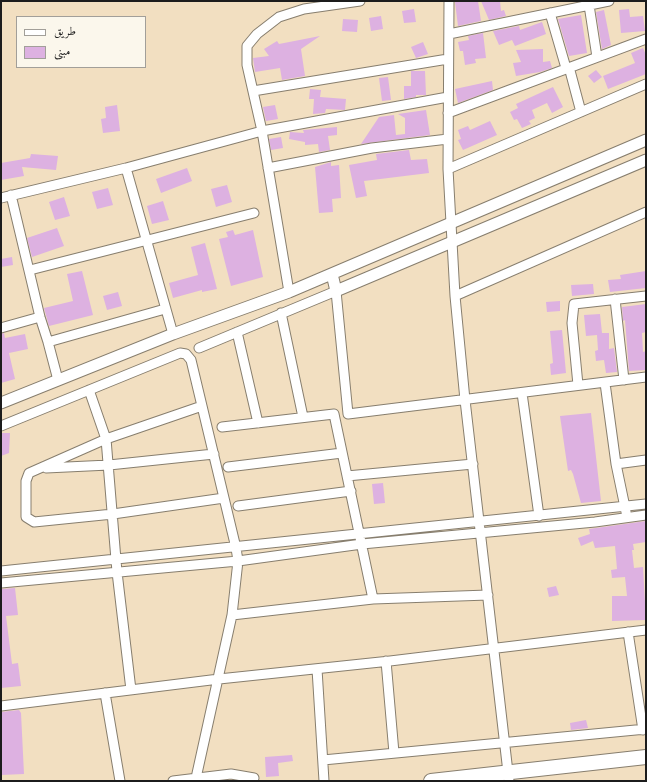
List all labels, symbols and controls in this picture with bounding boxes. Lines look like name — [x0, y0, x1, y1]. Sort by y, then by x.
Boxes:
legend — [16, 16, 146, 68]
text: طريق — [54, 24, 76, 39]
text: مبنى — [54, 44, 70, 59]

